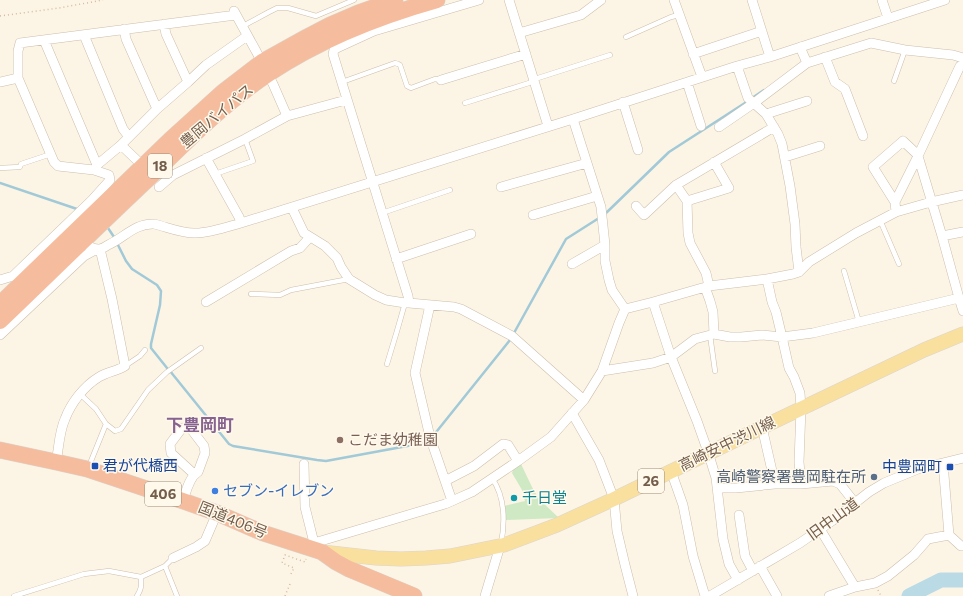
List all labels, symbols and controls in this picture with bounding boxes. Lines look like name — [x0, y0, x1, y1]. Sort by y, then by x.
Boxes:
street label: 豊岡バイパス — [176, 80, 257, 151]
road number: 18 — [148, 154, 172, 178]
street label: 高崎安中渋川線 — [675, 412, 778, 474]
district label: 下豊岡町 — [166, 414, 234, 435]
place label: こだま幼稚園 — [348, 430, 438, 448]
marker: こだま幼稚園 — [335, 435, 345, 445]
place label: 君が代橋西 — [103, 456, 178, 474]
place label: 中豊岡町 — [882, 457, 942, 475]
marker: 君が代橋西 — [90, 461, 100, 471]
marker: 中豊岡町 — [945, 462, 955, 472]
place label: 高崎警察署豊岡駐在所 — [716, 467, 866, 485]
road number: 26 — [638, 469, 664, 493]
marker: 高崎警察署豊岡駐在所 — [869, 472, 879, 482]
place label: セブン-イレブン — [223, 481, 334, 499]
road number: 406 — [145, 482, 181, 506]
marker: セブン-イレブン — [210, 486, 220, 496]
place label: 千日堂 — [522, 488, 567, 506]
marker: 千日堂 — [509, 493, 519, 503]
street label: 旧中山道 — [803, 493, 862, 543]
street label: 国道406号 — [196, 497, 271, 541]

